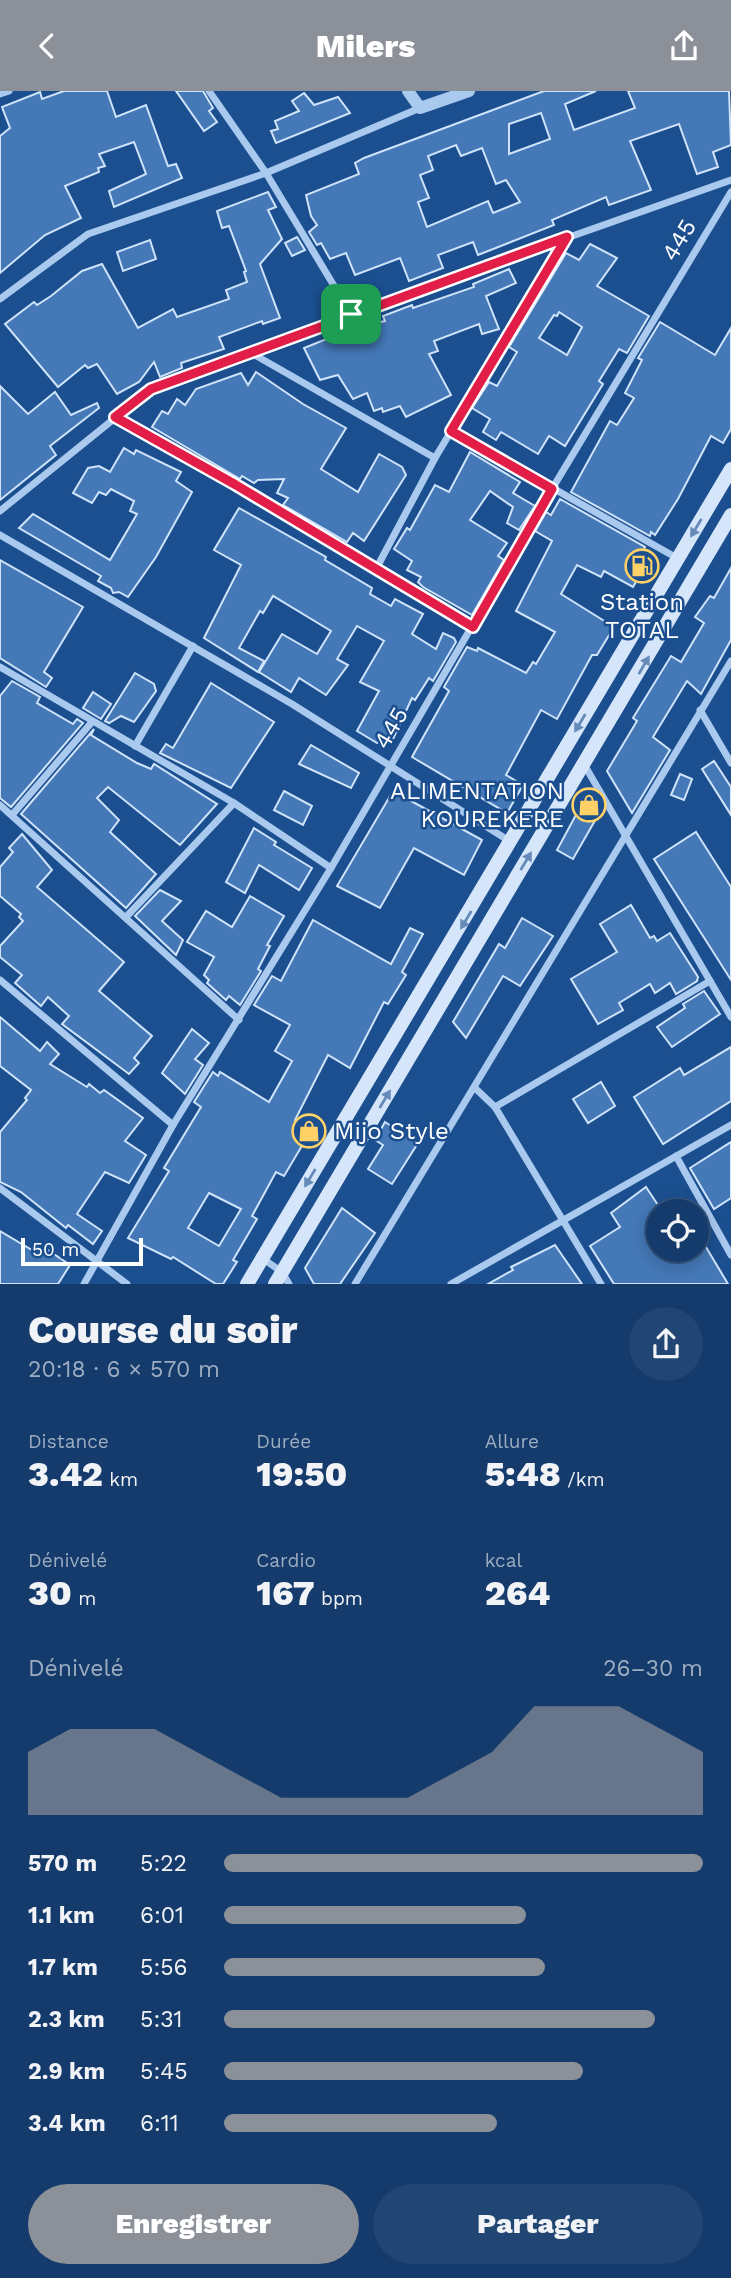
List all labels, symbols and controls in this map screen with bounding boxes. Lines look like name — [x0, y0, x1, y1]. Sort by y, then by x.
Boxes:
icon: back — [28, 27, 66, 65]
text: Milers — [316, 27, 415, 65]
icon: share — [665, 27, 703, 65]
street label: 445 — [656, 214, 702, 266]
pin — [321, 284, 381, 344]
icon: arrive — [332, 295, 370, 333]
one-way arrow — [690, 518, 702, 537]
fuel station icon: Station TOTAL — [623, 547, 661, 585]
place label: Station TOTAL — [600, 588, 684, 644]
one-way arrow — [637, 655, 649, 675]
street label: 445 — [368, 702, 414, 754]
one-way arrow — [574, 714, 586, 733]
place label: ALIMENTATION KOUREKERE — [390, 777, 564, 833]
shop icon: ALIMENTATION KOUREKERE — [570, 786, 608, 824]
one-way arrow — [520, 852, 532, 871]
one-way arrow — [459, 910, 472, 929]
one-way arrow — [379, 1089, 391, 1108]
shop icon: Mijo Style — [290, 1112, 328, 1150]
place label: Mijo Style — [334, 1117, 449, 1145]
one-way arrow — [304, 1168, 316, 1187]
map controls — [646, 1199, 709, 1262]
button: locate — [646, 1199, 709, 1262]
scale bar — [21, 1235, 144, 1267]
text: 50 m — [32, 1238, 79, 1261]
button: share — [629, 1307, 703, 1381]
text: Course du soir — [28, 1308, 297, 1352]
text: 20:18 · 6 × 570 m — [28, 1356, 220, 1383]
text: Distance — [28, 1430, 109, 1453]
text: Durée — [256, 1430, 311, 1453]
text: Allure — [485, 1430, 539, 1453]
text: 3.42 — [28, 1453, 103, 1495]
text: 19:50 — [256, 1453, 347, 1495]
text: 5:48 — [485, 1453, 561, 1495]
text: km — [103, 1468, 138, 1491]
text: /km — [561, 1468, 605, 1491]
text: Dénivelé — [28, 1549, 107, 1572]
text: Cardio — [256, 1549, 316, 1572]
text: kcal — [485, 1549, 522, 1572]
text: 30 — [28, 1572, 72, 1614]
text: 167 — [256, 1572, 315, 1614]
text: 264 — [485, 1572, 550, 1614]
text: m — [72, 1587, 96, 1610]
text: bpm — [315, 1587, 363, 1610]
text: Dénivelé — [28, 1655, 124, 1682]
text: 26–30 m — [603, 1655, 703, 1682]
text: 570 m — [28, 1850, 97, 1877]
text: 5:22 — [140, 1850, 187, 1877]
text: 1.1 km — [28, 1902, 95, 1929]
text: 6:01 — [140, 1902, 184, 1929]
text: 1.7 km — [28, 1954, 98, 1981]
text: 5:56 — [140, 1954, 188, 1981]
text: 2.3 km — [28, 2006, 105, 2033]
text: 5:31 — [140, 2006, 183, 2033]
text: 2.9 km — [28, 2058, 105, 2085]
text: 5:45 — [140, 2058, 188, 2085]
text: 3.4 km — [28, 2110, 106, 2137]
text: 6:11 — [140, 2110, 179, 2137]
button: Enregistrer — [28, 2184, 359, 2264]
button: Partager — [373, 2184, 703, 2264]

